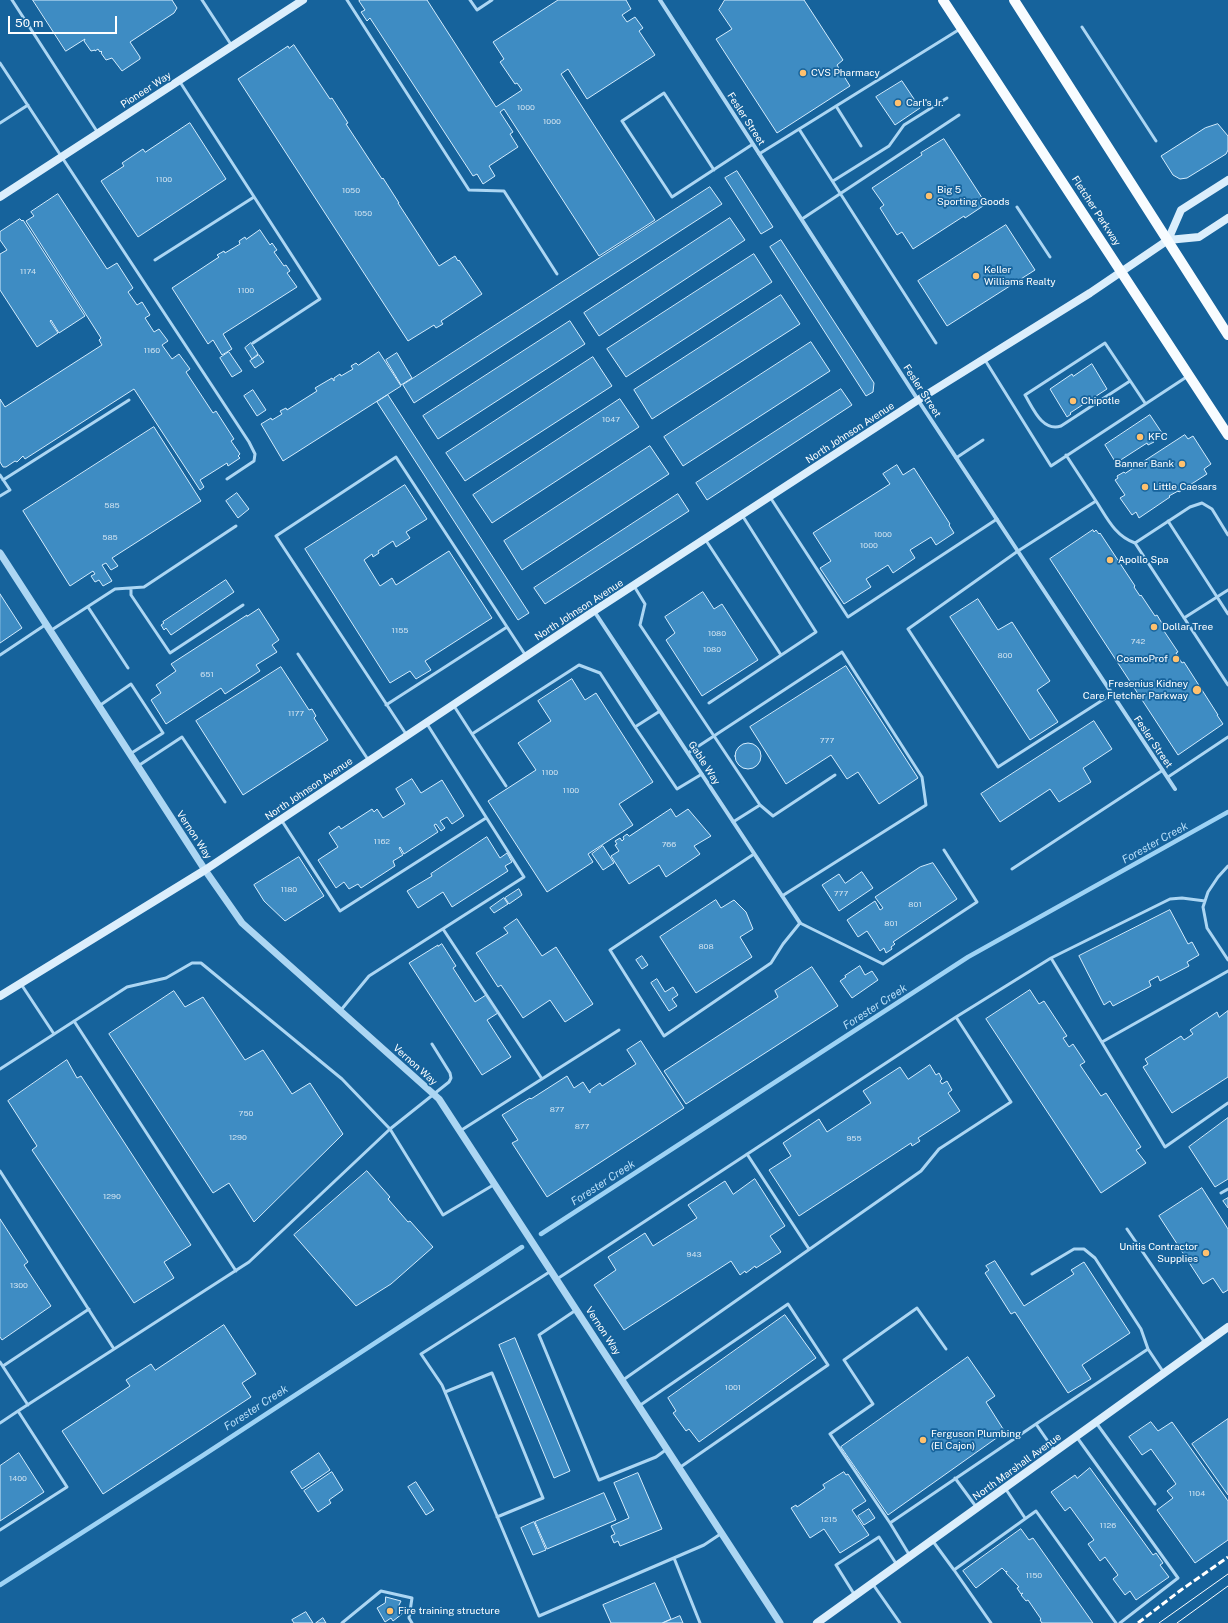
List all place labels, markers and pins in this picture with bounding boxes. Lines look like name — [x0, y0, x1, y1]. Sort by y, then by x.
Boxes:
place label: CVS Pharmacy — [811, 67, 880, 79]
marker: CVS Pharmacy — [798, 68, 808, 78]
place label: Carl's Jr. — [906, 97, 943, 109]
marker: Carl's Jr. — [893, 98, 903, 108]
place label: Big 5 Sporting Goods — [937, 184, 1010, 208]
marker: Big 5 Sporting Goods — [924, 191, 934, 201]
place label: Keller Williams Realty — [984, 264, 1056, 288]
marker: Keller Williams Realty — [971, 271, 981, 281]
place label: Chipotle — [1081, 395, 1120, 407]
marker: Chipotle — [1068, 396, 1078, 406]
place label: KFC — [1148, 431, 1168, 443]
marker: KFC — [1135, 432, 1145, 442]
place label: Banner Bank — [1115, 458, 1174, 470]
marker: Banner Bank — [1177, 459, 1187, 469]
place label: Little Caesars — [1153, 481, 1217, 493]
marker: Little Caesars — [1140, 482, 1150, 492]
place label: Apollo Spa — [1118, 554, 1169, 566]
marker: Apollo Spa — [1105, 555, 1115, 565]
place label: Dollar Tree — [1162, 621, 1213, 633]
marker: Dollar Tree — [1149, 622, 1159, 632]
place label: CosmoProf — [1117, 653, 1168, 665]
marker: CosmoProf — [1171, 654, 1181, 664]
place label: Fresenius Kidney Care Fletcher Parkway — [1083, 678, 1188, 702]
marker: Fresenius Kidney Care Fletcher Parkway — [1191, 684, 1203, 696]
place label: Unitis Contractor Supplies — [1119, 1241, 1198, 1264]
marker: Unitis Contractor Supplies — [1201, 1248, 1211, 1258]
place label: Ferguson Plumbing (El Cajon) — [931, 1428, 1021, 1452]
marker: Ferguson Plumbing (El Cajon) — [918, 1435, 928, 1445]
place label: Fire training structure — [398, 1605, 500, 1617]
marker: Fire training structure — [385, 1606, 395, 1616]

